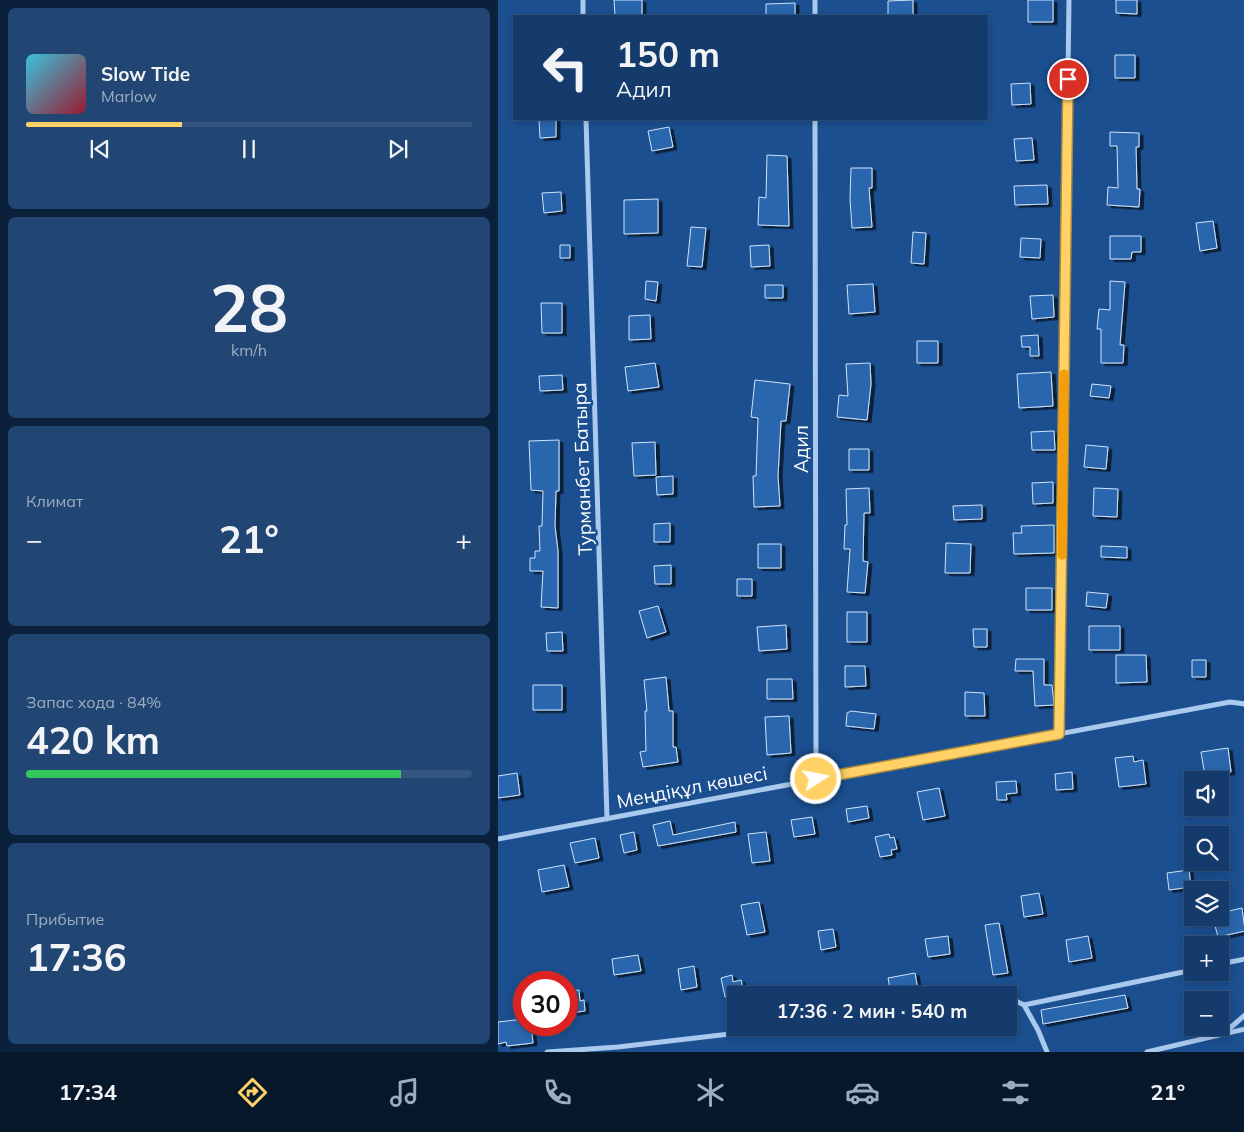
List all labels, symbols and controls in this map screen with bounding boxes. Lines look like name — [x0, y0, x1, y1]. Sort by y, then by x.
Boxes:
text: 150 m — [616, 32, 720, 76]
icon: left — [533, 35, 598, 100]
pin — [1047, 58, 1089, 100]
text: Slow Tide — [101, 62, 190, 86]
icon: arrive — [1054, 65, 1082, 93]
text: Адил — [616, 75, 672, 103]
text: Marlow — [101, 86, 157, 106]
icon: previous — [86, 135, 114, 163]
icon: pause — [235, 135, 263, 163]
icon: next — [384, 135, 412, 163]
text: 28 — [210, 267, 288, 348]
text: km/h — [231, 340, 267, 360]
street label: Турманбет Батыра — [567, 382, 597, 556]
street label: Адил — [789, 425, 813, 473]
text: Климат — [26, 491, 83, 511]
text: 21° — [219, 515, 279, 563]
text: − — [26, 522, 43, 557]
text: + — [455, 522, 472, 557]
text: Запас хода · 84% — [26, 692, 161, 712]
text: 420 km — [26, 716, 160, 764]
position arrow — [789, 752, 841, 804]
street label: Меңдіқұл көшесі — [615, 761, 769, 813]
map controls — [1184, 771, 1229, 1036]
button: sound — [1184, 771, 1229, 816]
button: search — [1184, 826, 1229, 871]
button: layers — [1184, 881, 1229, 926]
text: Прибытие — [26, 909, 104, 929]
text: 17:36 — [26, 933, 127, 981]
button: + — [1184, 936, 1229, 981]
speed limit sign: 30 — [513, 971, 578, 1036]
button: − — [1184, 991, 1229, 1036]
text: 17:36 · 2 мин · 540 m — [777, 999, 967, 1023]
icon: directions — [235, 1075, 270, 1110]
icon: music — [387, 1075, 422, 1110]
icon: phone — [540, 1075, 575, 1110]
icon: climate — [693, 1075, 728, 1110]
icon: car — [845, 1075, 880, 1110]
icon: filters — [998, 1075, 1033, 1110]
text: 17:34 — [59, 1078, 117, 1106]
text: 21° — [1150, 1078, 1185, 1106]

